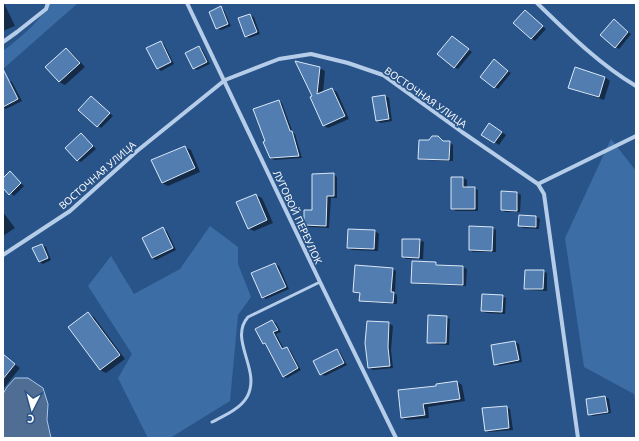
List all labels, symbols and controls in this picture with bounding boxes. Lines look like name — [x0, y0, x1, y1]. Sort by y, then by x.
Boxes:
street label: ВОСТОЧНАЯ УЛИЦА — [382, 63, 471, 131]
street label: ВОСТОЧНАЯ УЛИЦА — [55, 137, 139, 212]
street label: ЛУГОВОЙ ПЕРЕУЛОК — [270, 168, 326, 267]
north arrow — [12, 389, 52, 429]
text: С — [27, 412, 35, 427]

